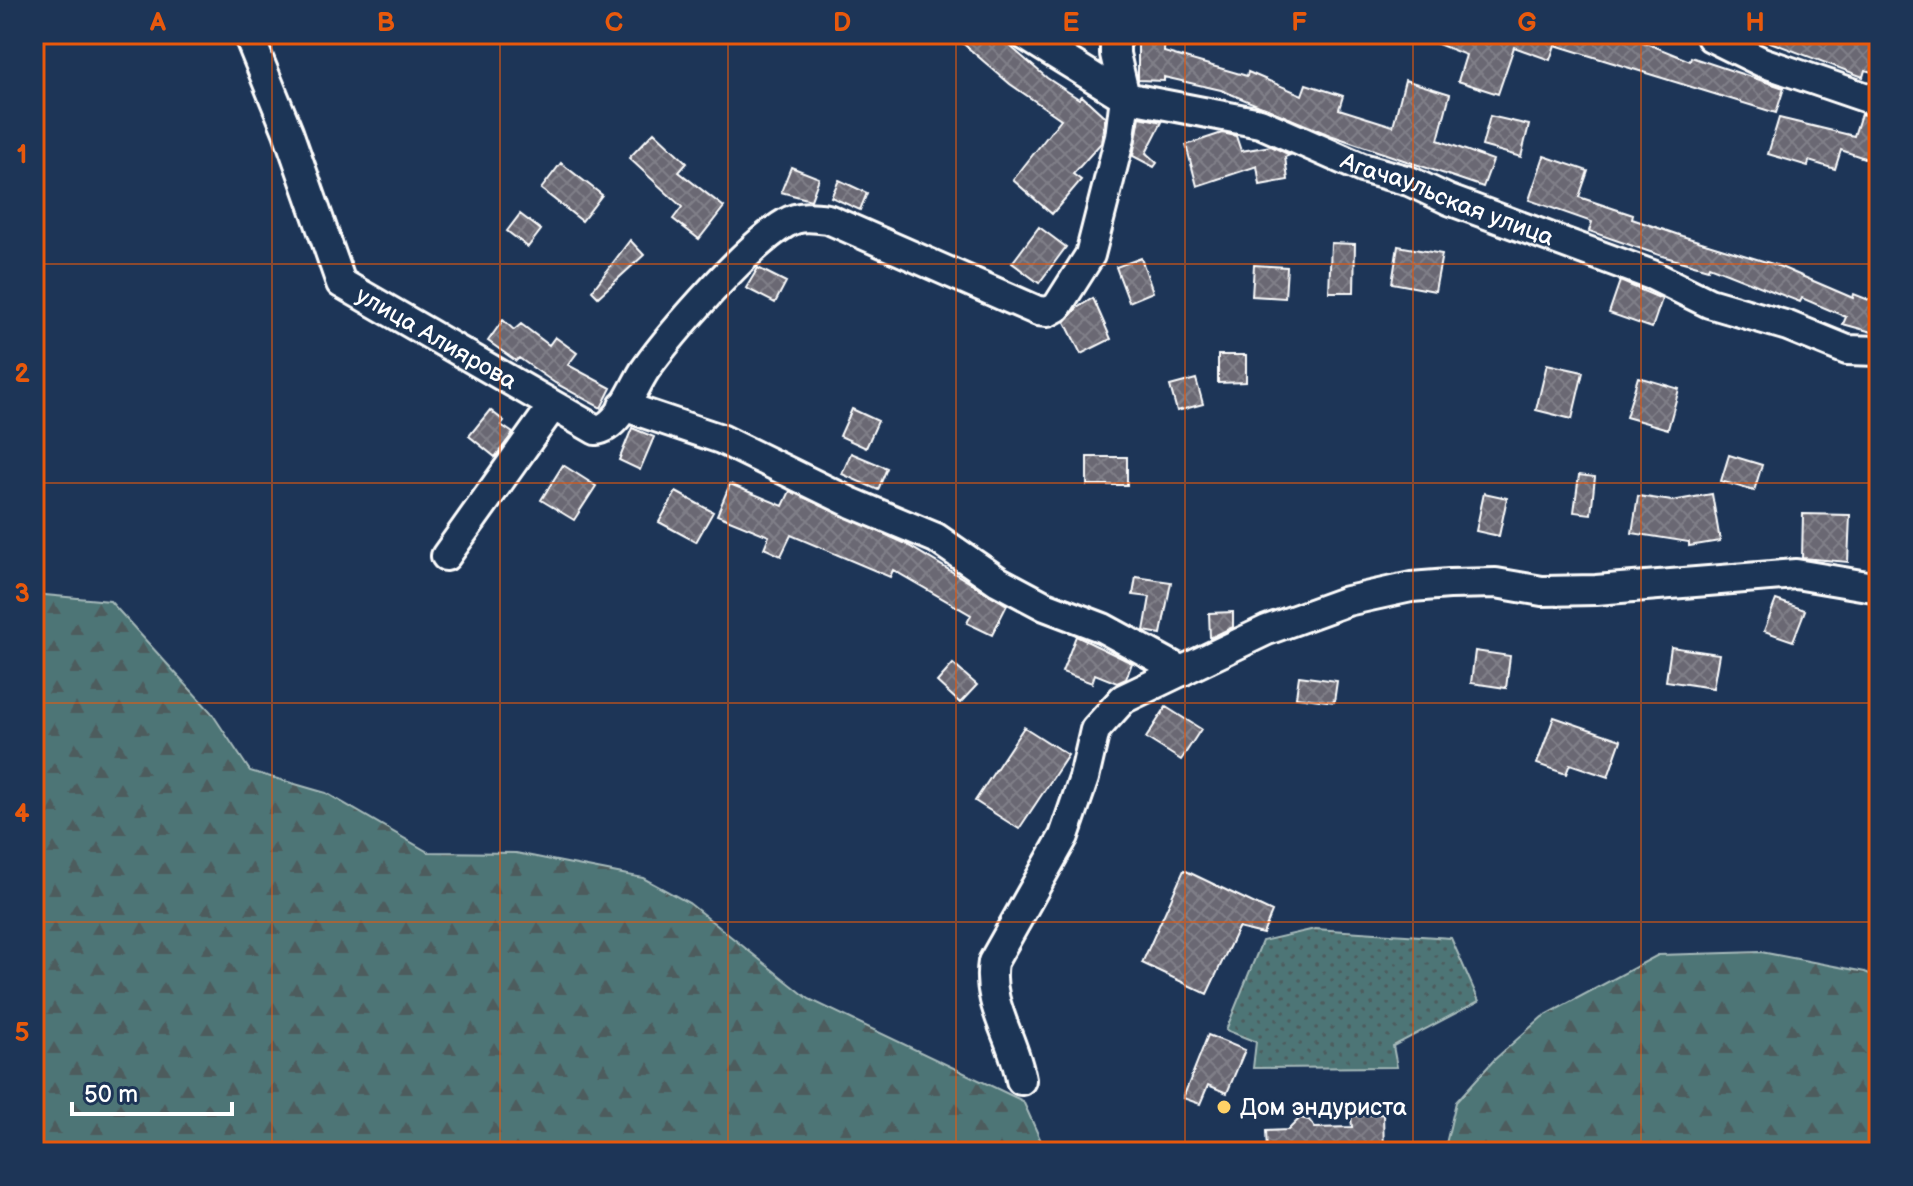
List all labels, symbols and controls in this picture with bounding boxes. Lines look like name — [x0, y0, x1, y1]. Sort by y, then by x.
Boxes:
text: A — [149, 8, 166, 39]
text: B — [377, 8, 395, 39]
text: C — [605, 8, 623, 39]
text: D — [833, 8, 851, 39]
text: E — [1063, 8, 1080, 39]
text: F — [1291, 8, 1307, 39]
text: G — [1517, 8, 1537, 39]
text: H — [1745, 8, 1765, 39]
text: 1 — [17, 140, 27, 171]
street label: Агачаульская улица — [1335, 146, 1558, 252]
street label: улица Алиярова — [351, 281, 522, 396]
text: 2 — [14, 359, 30, 390]
text: 3 — [14, 579, 30, 610]
text: 4 — [14, 799, 30, 830]
text: 5 — [14, 1018, 30, 1049]
scale bar — [72, 1066, 232, 1116]
text: 50 m — [84, 1080, 138, 1109]
place label: Дом эндуриста — [1240, 1093, 1407, 1122]
marker: Дом эндуриста — [1215, 1098, 1233, 1116]

